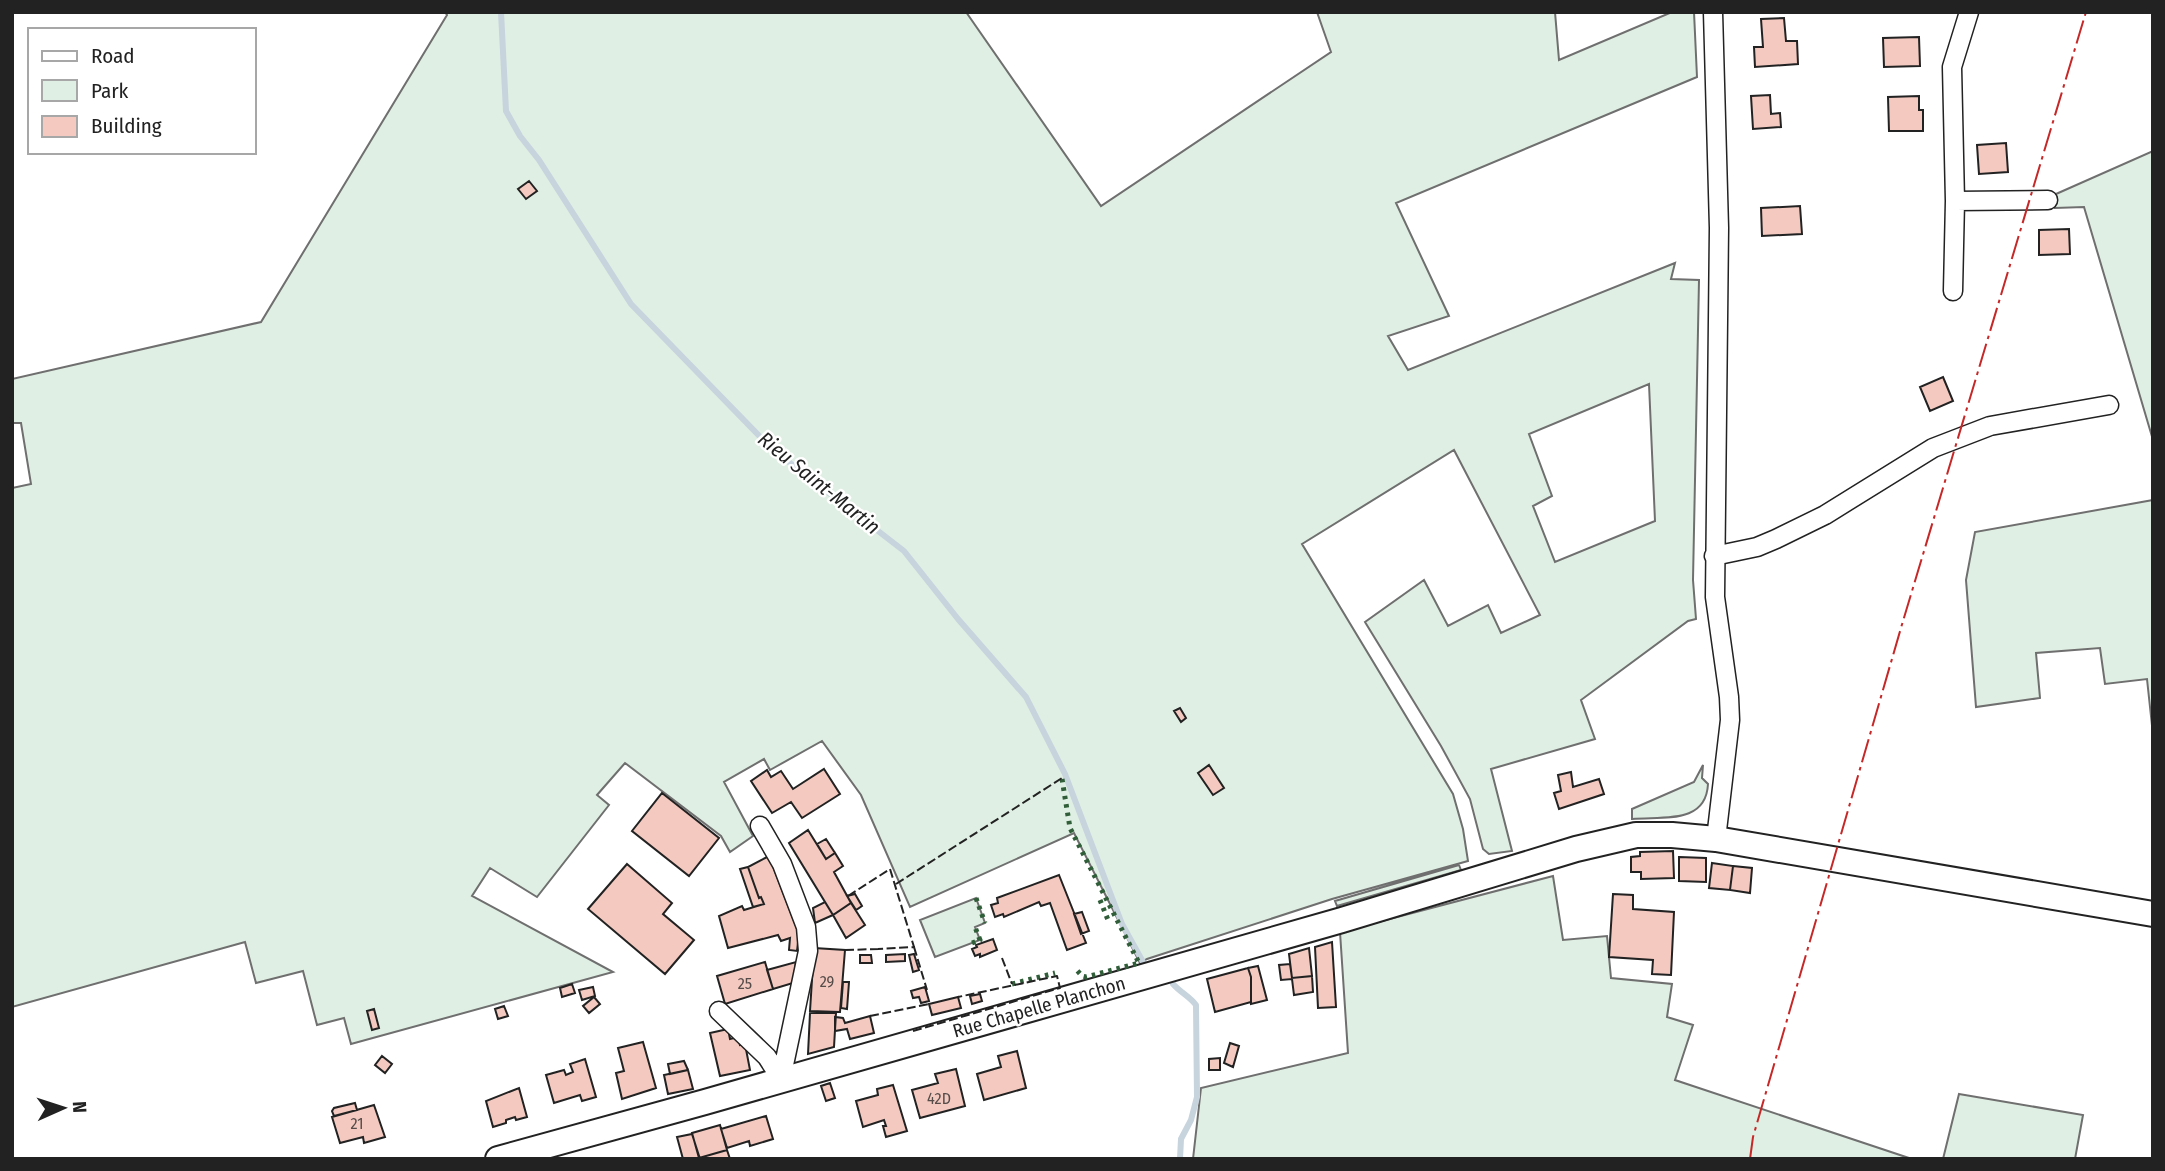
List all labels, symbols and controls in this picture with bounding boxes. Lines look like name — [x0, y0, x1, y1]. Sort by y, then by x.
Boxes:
legend — [28, 28, 256, 154]
text: Road — [91, 43, 135, 69]
text: Park — [91, 78, 129, 104]
text: Building — [91, 113, 162, 139]
water label: Rieu Saint-Martin — [753, 426, 885, 540]
street label: Rue Chapelle Planchon — [950, 971, 1128, 1043]
house number: 29 — [820, 972, 835, 991]
house number: 25 — [738, 974, 752, 993]
north arrow — [28, 1073, 98, 1143]
house number: 42D — [927, 1089, 951, 1108]
text: N — [68, 1101, 91, 1113]
house number: 21 — [351, 1114, 363, 1133]

